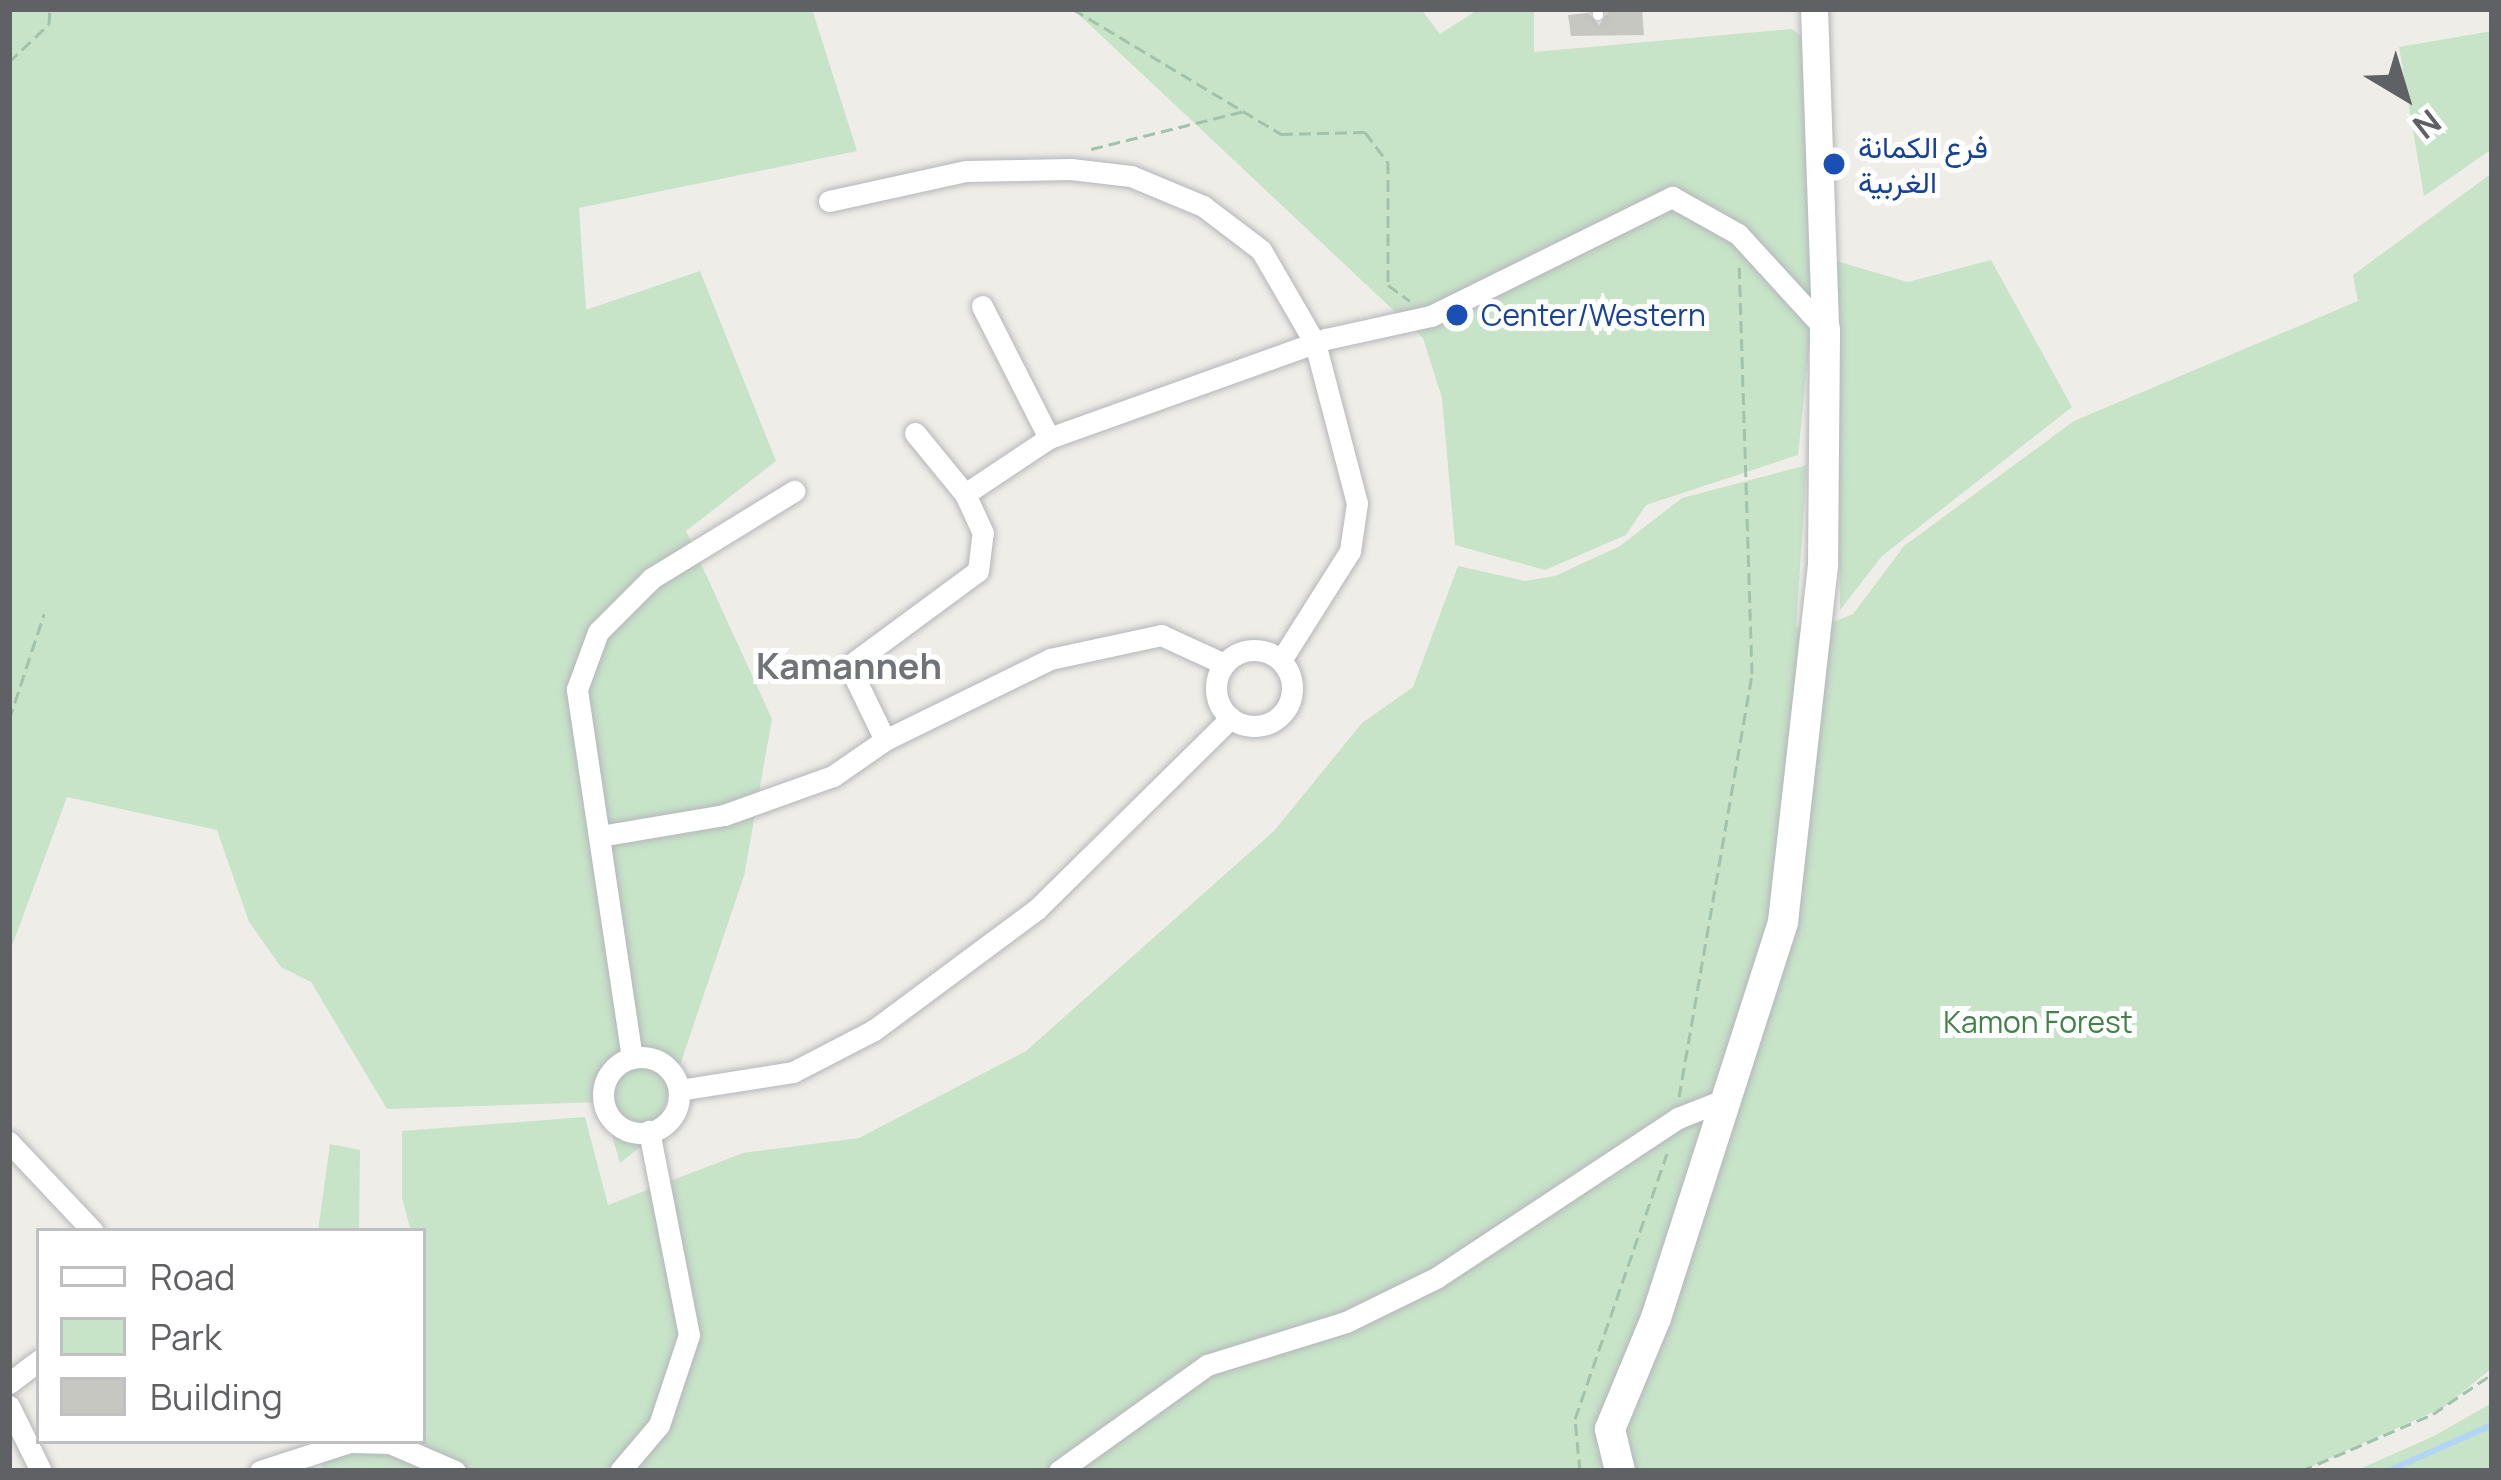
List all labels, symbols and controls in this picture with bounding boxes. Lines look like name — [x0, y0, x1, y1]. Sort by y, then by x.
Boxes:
north arrow — [2345, 36, 2465, 156]
text: N — [2404, 100, 2451, 150]
place label: فرع الكمانة الغربية — [1858, 129, 1988, 200]
marker: فرع الكمانة الغربية — [1821, 151, 1847, 177]
place label: Center/Western — [1481, 297, 1706, 333]
marker: Center/Western — [1444, 302, 1470, 328]
district label: Kamanneh — [756, 644, 942, 688]
park label: Kamon Forest — [1943, 1004, 2133, 1040]
legend — [36, 1228, 426, 1444]
text: Road — [150, 1252, 235, 1301]
text: Park — [150, 1312, 222, 1361]
text: Building — [150, 1372, 283, 1421]

